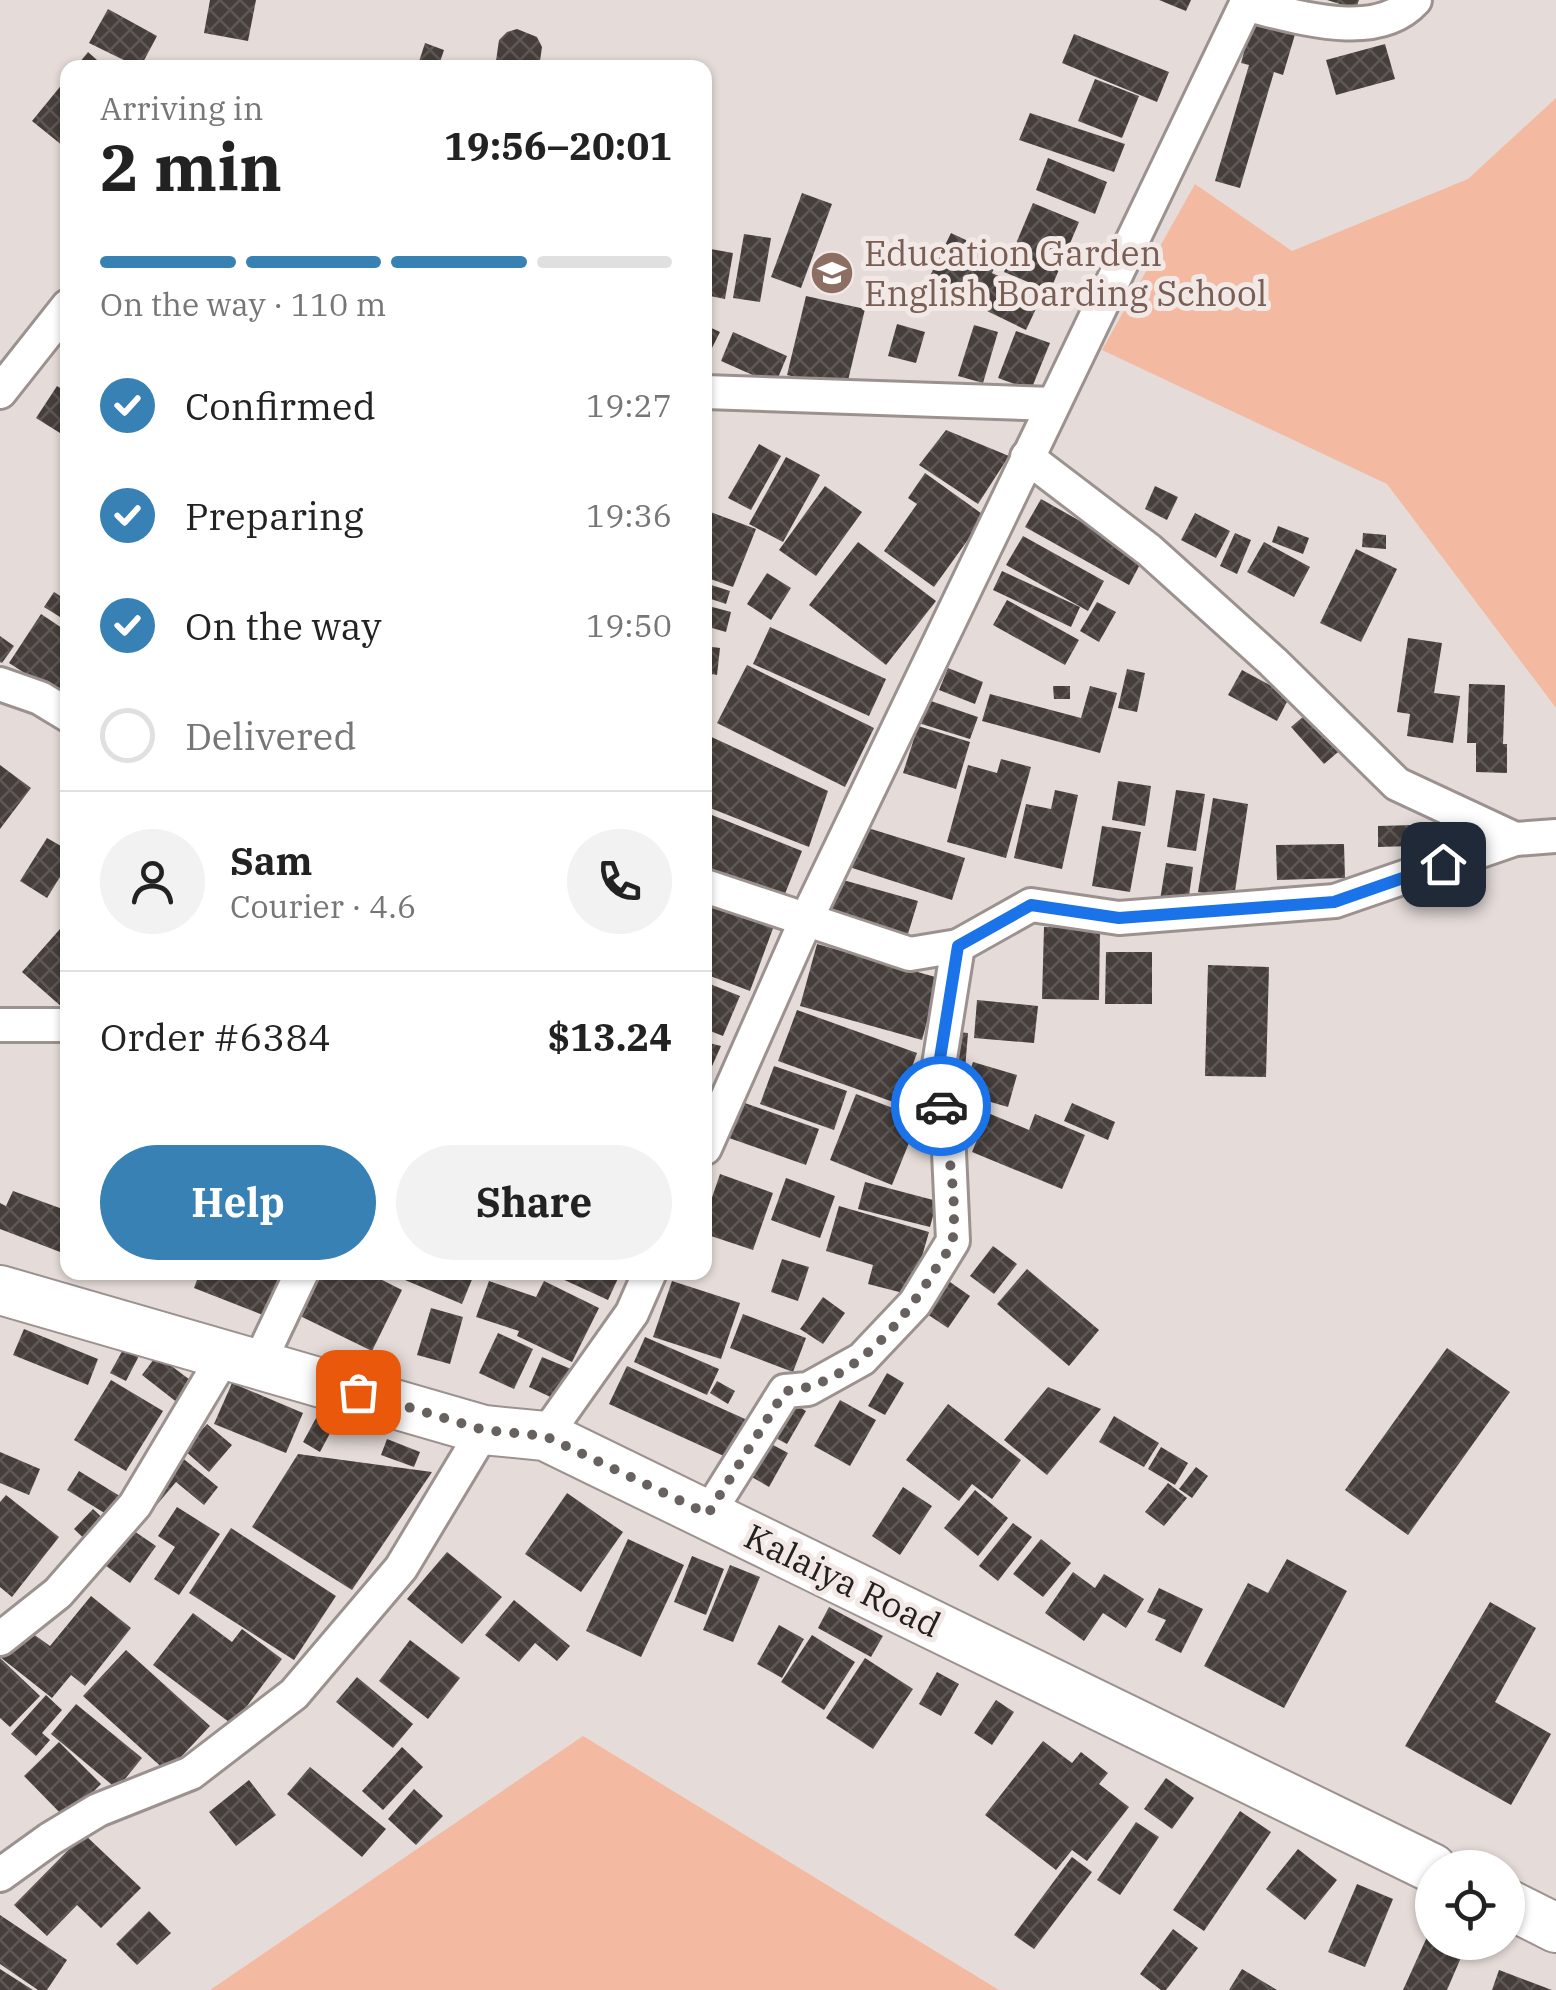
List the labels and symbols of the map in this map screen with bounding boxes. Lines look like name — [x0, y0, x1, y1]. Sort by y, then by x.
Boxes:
place label: Education Garden English Boarding School — [864, 230, 1267, 316]
school or university icon: Education Garden English Boarding School — [809, 250, 855, 296]
pin — [1401, 822, 1486, 907]
courier — [891, 1056, 991, 1156]
pin — [316, 1350, 401, 1435]
street label: Kalaiya Road — [737, 1513, 949, 1647]

